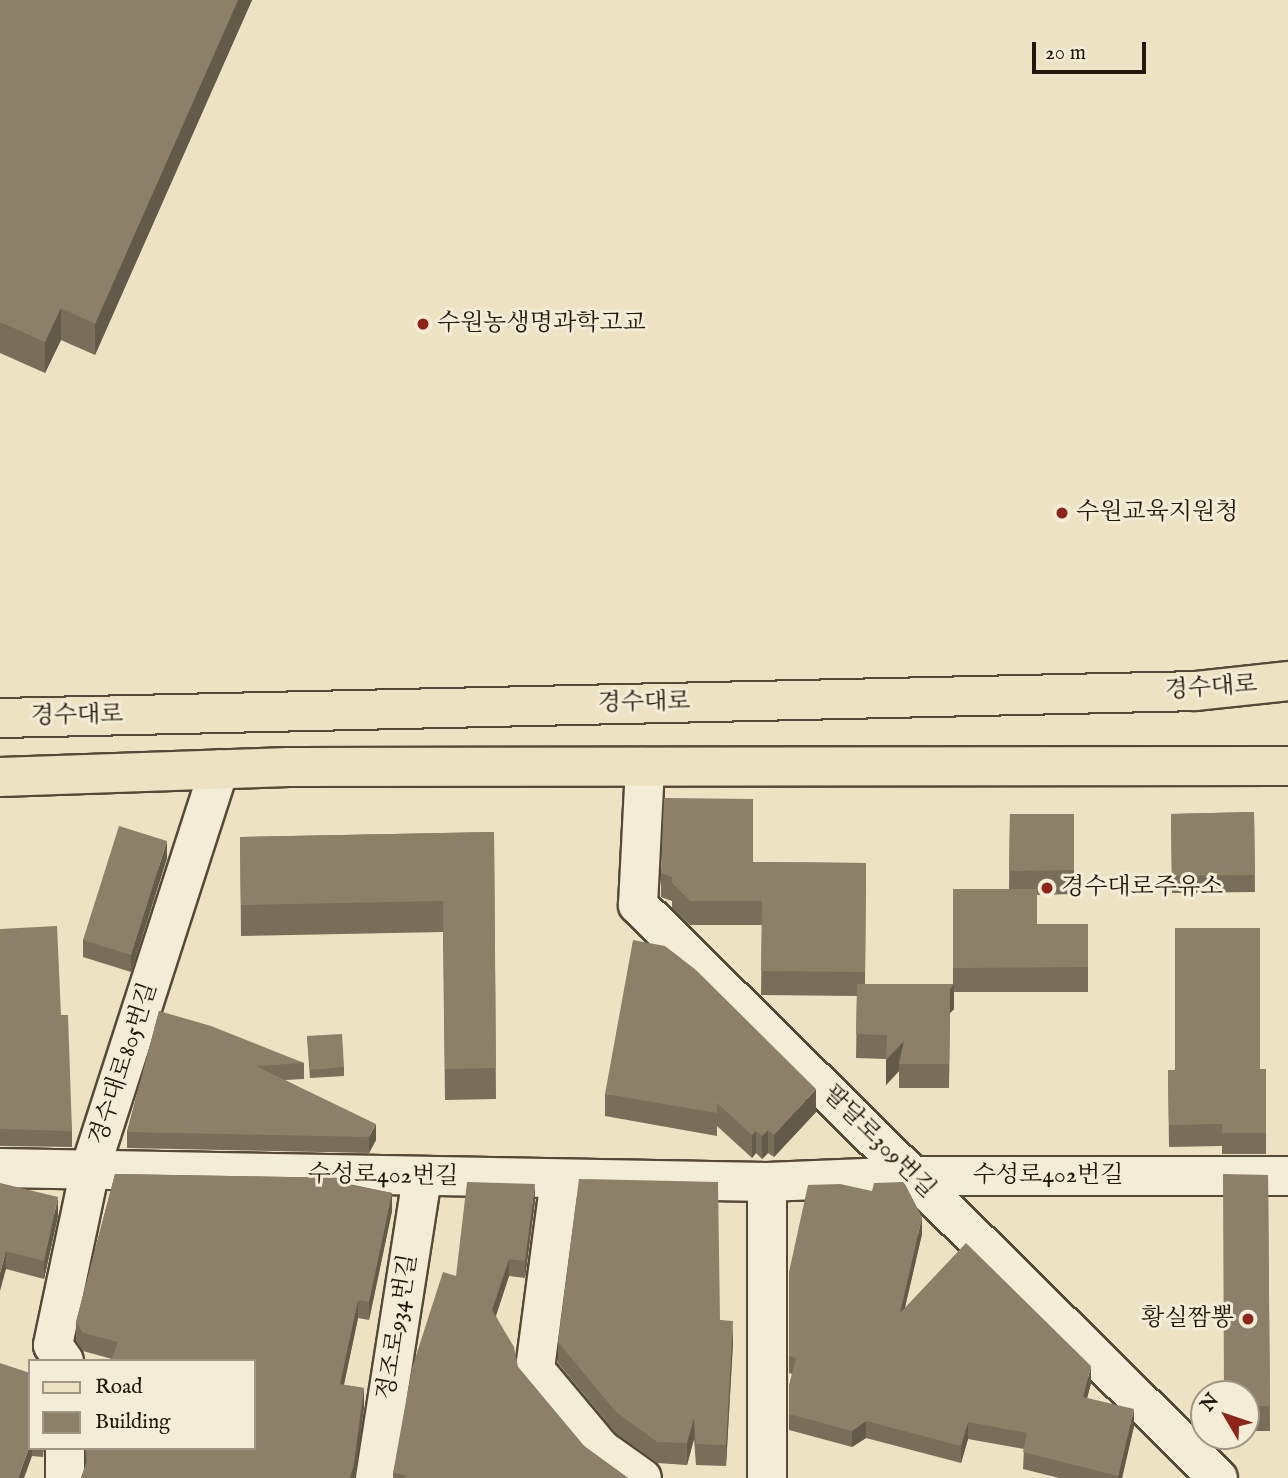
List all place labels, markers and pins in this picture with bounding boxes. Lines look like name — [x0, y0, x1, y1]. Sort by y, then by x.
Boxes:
place label: 수원농생명과학고교 — [437, 310, 646, 338]
marker: 수원농생명과학고교 — [415, 316, 431, 332]
place label: 수원교육지원청 — [1076, 499, 1238, 527]
marker: 수원교육지원청 — [1054, 505, 1070, 521]
place label: 경수대로주유소 — [1061, 874, 1223, 902]
marker: 경수대로주유소 — [1039, 880, 1055, 896]
place label: 황실짬뽕 — [1141, 1305, 1234, 1333]
marker: 황실짬뽕 — [1240, 1311, 1256, 1327]

